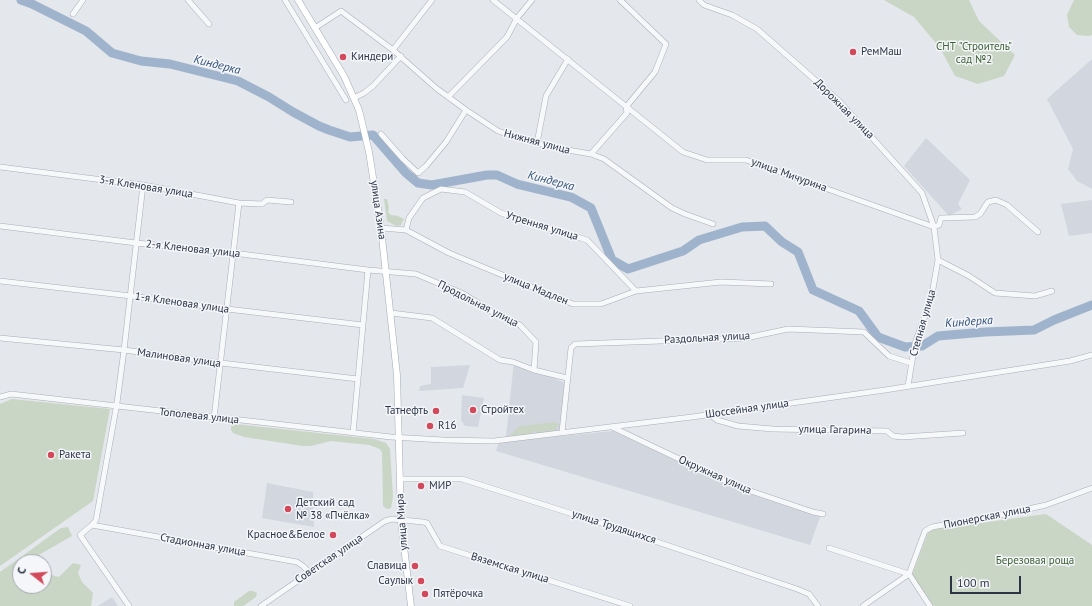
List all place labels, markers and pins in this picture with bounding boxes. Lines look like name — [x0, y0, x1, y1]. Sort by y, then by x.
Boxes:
place label: РемМаш — [861, 45, 902, 59]
marker: РемМаш — [848, 47, 858, 57]
place label: Киндери — [351, 50, 393, 64]
marker: Киндери — [338, 52, 348, 62]
place label: Стройтех — [481, 403, 524, 417]
place label: Татнефть — [385, 404, 428, 418]
marker: Стройтех — [468, 405, 478, 415]
marker: Татнефть — [431, 406, 441, 416]
place label: R16 — [438, 419, 457, 433]
marker: R16 — [425, 421, 435, 431]
place label: Ракета — [59, 448, 91, 462]
marker: Ракета — [46, 450, 56, 460]
place label: МИР — [429, 479, 451, 493]
marker: МИР — [416, 481, 426, 491]
place label: Детский сад № 38 «Пчёлка» — [296, 496, 370, 522]
marker: Детский сад № 38 «Пчёлка» — [283, 504, 293, 514]
place label: Красное&Белое — [247, 528, 325, 542]
marker: Красное&Белое — [328, 530, 338, 540]
place label: Славица — [367, 559, 407, 573]
marker: Славица — [410, 561, 420, 571]
place label: Саулык — [378, 574, 413, 588]
marker: Саулык — [416, 576, 426, 586]
place label: Пятёрочка — [433, 587, 483, 601]
marker: Пятёрочка — [420, 589, 430, 599]

